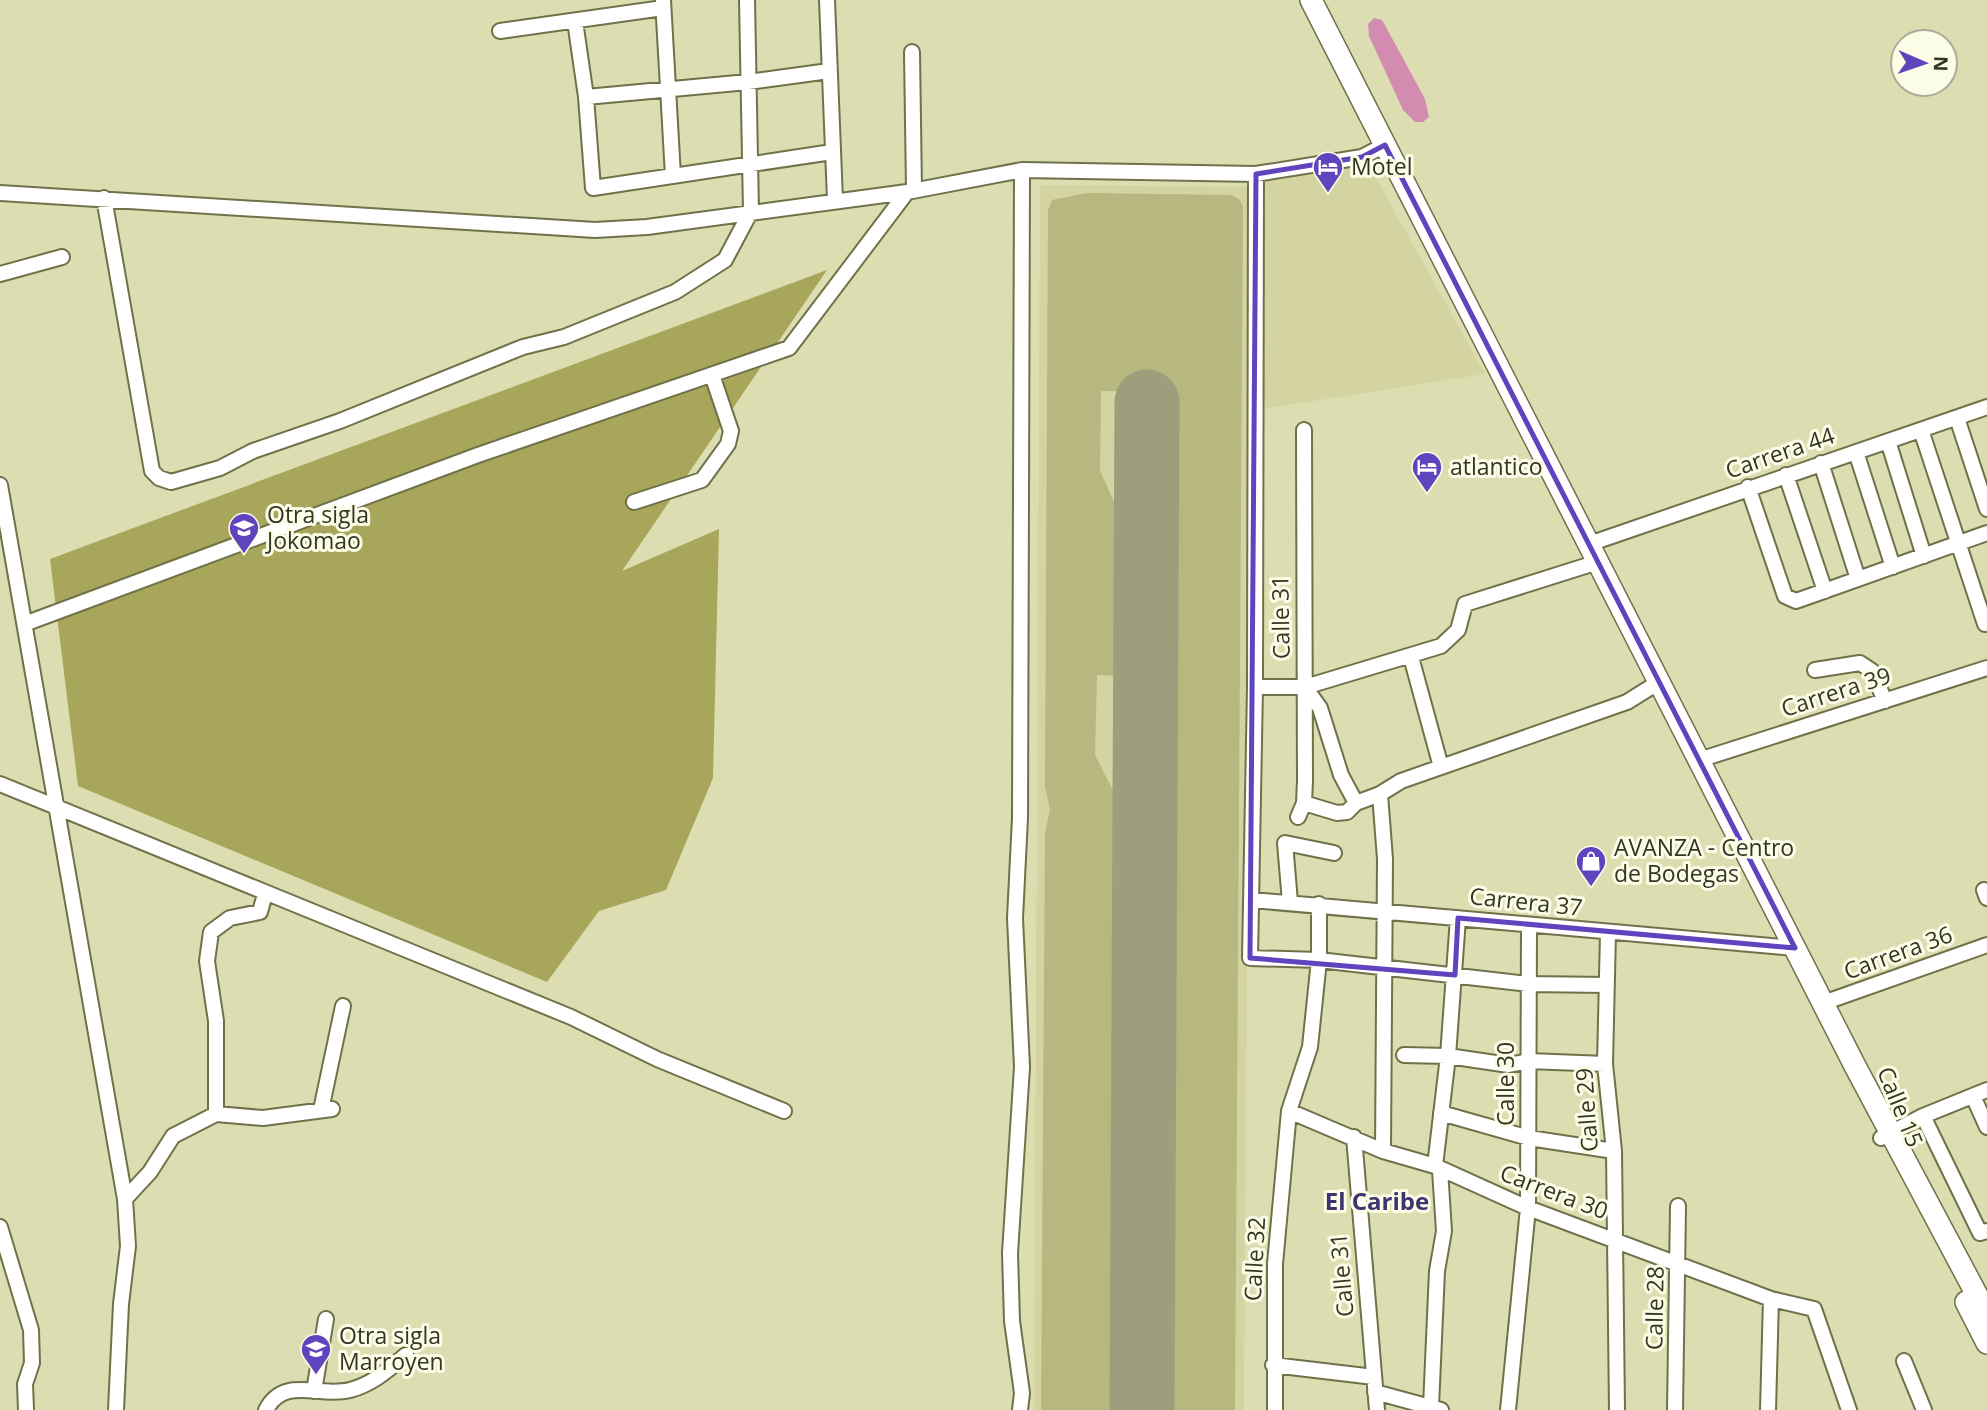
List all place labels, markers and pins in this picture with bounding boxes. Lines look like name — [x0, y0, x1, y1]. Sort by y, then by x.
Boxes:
hotel icon: Motel — [1311, 150, 1345, 194]
place label: Motel — [1351, 150, 1412, 182]
hotel icon: atlantico — [1410, 450, 1444, 494]
place label: atlantico — [1450, 450, 1543, 482]
place label: Otra sigla Jokomao — [265, 498, 369, 556]
school or university icon: Otra sigla Jokomao — [227, 511, 261, 555]
place label: AVANZA - Centro de Bodegas — [1614, 831, 1794, 889]
shop icon: AVANZA - Centro de Bodegas — [1574, 844, 1608, 888]
place label: Otra sigla Marroyen — [339, 1319, 444, 1377]
school or university icon: Otra sigla Marroyen — [299, 1332, 333, 1376]

